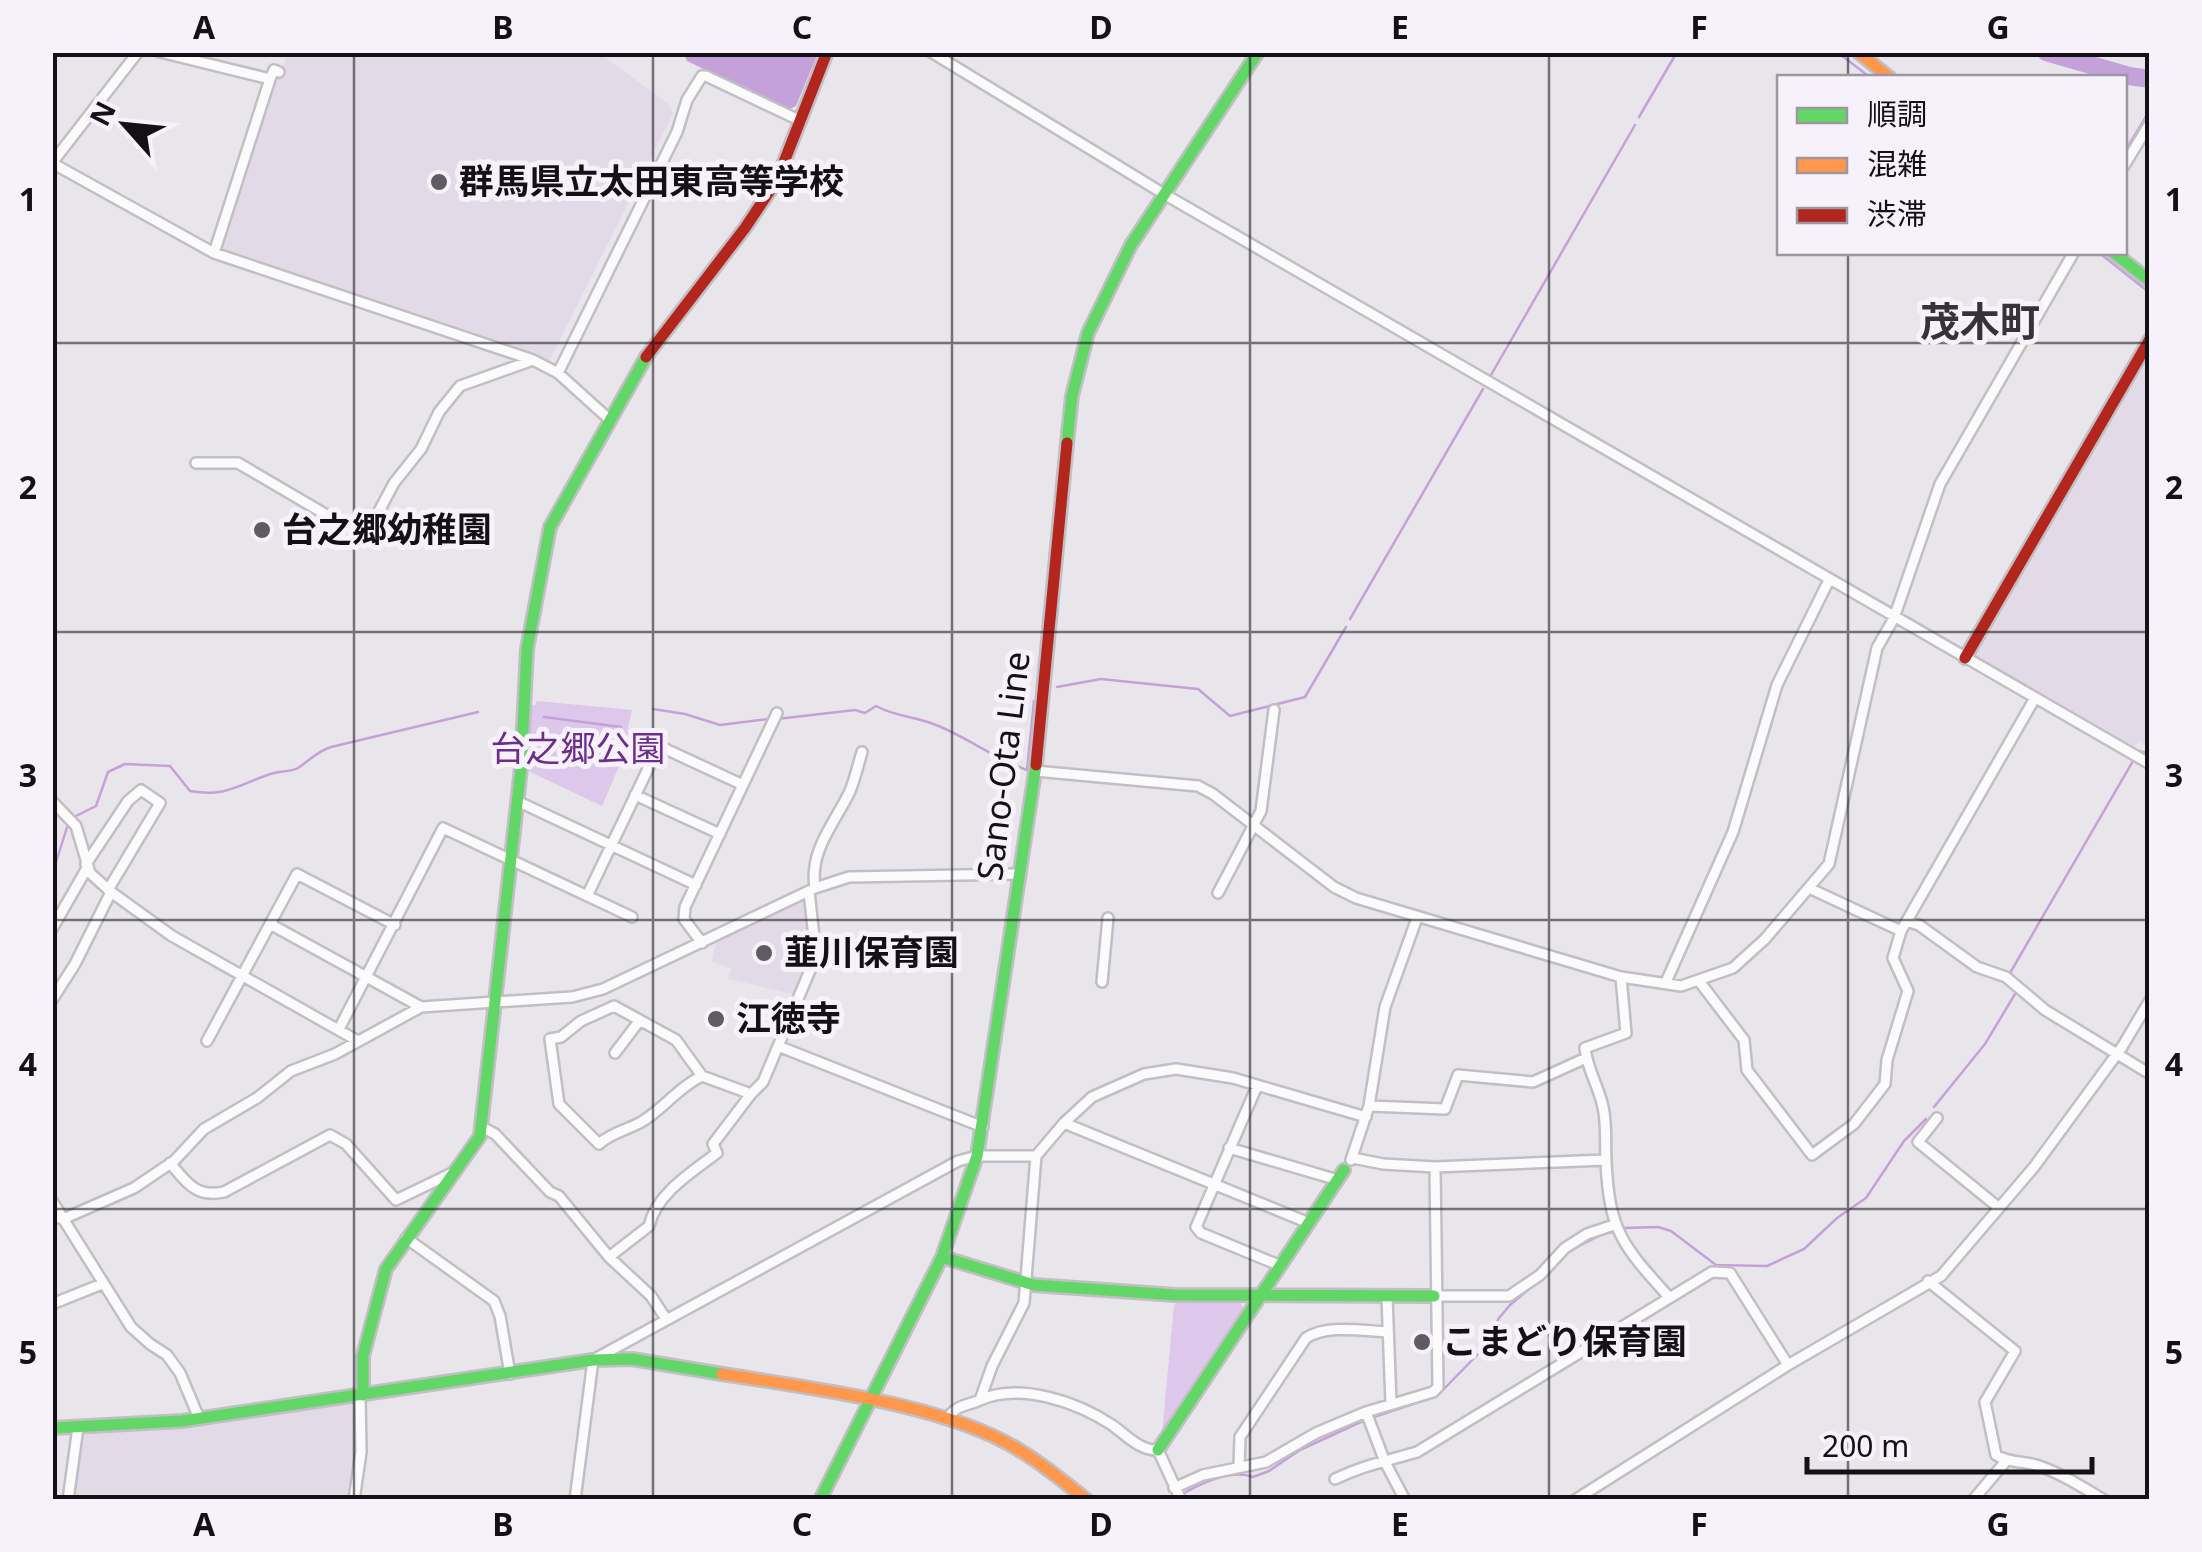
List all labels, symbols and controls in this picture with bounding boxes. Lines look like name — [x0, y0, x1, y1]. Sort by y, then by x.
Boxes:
text: A — [193, 5, 216, 48]
text: B — [492, 5, 514, 48]
text: C — [792, 5, 812, 48]
text: D — [1089, 5, 1113, 48]
text: E — [1391, 5, 1409, 48]
text: F — [1690, 5, 1708, 48]
text: G — [1986, 5, 2010, 48]
north arrow — [75, 75, 175, 175]
legend — [1777, 75, 2127, 255]
text: 順調 — [1867, 93, 1927, 134]
text: N — [80, 94, 124, 132]
text: 混雑 — [1867, 143, 1927, 184]
place label: 群馬県立太田東高等学校 — [459, 157, 844, 204]
marker: 群馬県立太田東高等学校 — [428, 171, 450, 193]
text: 1 — [19, 177, 37, 220]
text: 1 — [2165, 177, 2183, 220]
text: 渋滞 — [1867, 193, 1927, 234]
district label: 茂木町 — [1920, 293, 2040, 348]
text: 2 — [19, 465, 37, 508]
text: 2 — [2165, 465, 2183, 508]
place label: 台之郷幼稚園 — [282, 505, 492, 552]
marker: 台之郷幼稚園 — [251, 519, 273, 541]
street label: Sano-Ota Line — [965, 649, 1040, 883]
park label: 台之郷公園 — [490, 724, 666, 771]
text: 3 — [19, 753, 37, 796]
text: 3 — [2165, 753, 2183, 796]
place label: 韮川保育園 — [784, 928, 959, 975]
marker: 韮川保育園 — [753, 942, 775, 964]
place label: 江徳寺 — [736, 994, 841, 1041]
marker: 江徳寺 — [705, 1008, 727, 1030]
text: 4 — [19, 1042, 37, 1085]
text: 4 — [2165, 1042, 2183, 1085]
place label: こまどり保育園 — [1442, 1317, 1687, 1364]
text: 5 — [19, 1330, 37, 1373]
text: 5 — [2165, 1330, 2183, 1373]
marker: こまどり保育園 — [1411, 1331, 1433, 1353]
scale bar — [1807, 1412, 2092, 1474]
text: 200 m — [1822, 1425, 1909, 1466]
text: A — [193, 1502, 216, 1545]
text: B — [492, 1502, 514, 1545]
text: C — [792, 1502, 812, 1545]
text: D — [1089, 1502, 1113, 1545]
text: E — [1391, 1502, 1409, 1545]
text: F — [1690, 1502, 1708, 1545]
text: G — [1986, 1502, 2010, 1545]

